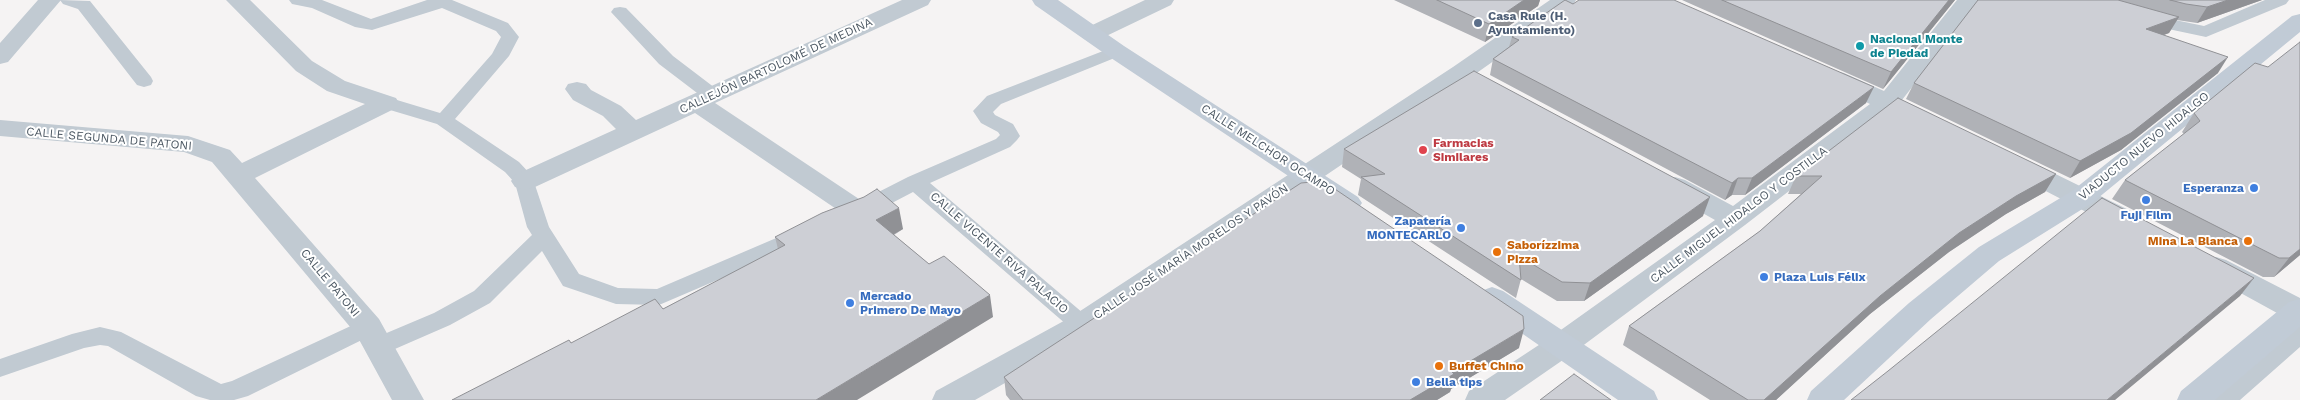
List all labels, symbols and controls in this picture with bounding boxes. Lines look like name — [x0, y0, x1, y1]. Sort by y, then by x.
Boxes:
place label: Casa Rule (H. Ayuntamiento) — [1488, 9, 1575, 37]
street label: CALLEJÓN BARTOLOMÉ DE MEDINA — [677, 15, 875, 117]
marker: Casa Rule (H. Ayuntamiento) — [1472, 17, 1484, 29]
place label: Nacional Monte de Piedad — [1870, 32, 1963, 60]
marker: Nacional Monte de Piedad — [1854, 40, 1866, 52]
street label: VIADUCTO NUEVO HIDALGO — [2076, 89, 2212, 203]
street label: CALLE MELCHOR OCAMPO — [1198, 101, 1338, 199]
street label: CALLE SEGUNDA DE PATONI — [26, 125, 192, 153]
place label: Farmacias Similares — [1433, 136, 1494, 164]
marker: Farmacias Similares — [1417, 144, 1429, 156]
street label: CALLE MIGUEL HIDALGO Y COSTILLA — [1648, 144, 1830, 286]
street label: CALLE JOSÉ MARÍA MORELOS Y PAVÓN — [1091, 181, 1291, 323]
place label: Esperanza — [2183, 181, 2244, 195]
marker: Esperanza — [2248, 182, 2260, 194]
street label: CALLE VICENTE RIVA PALACIO — [927, 189, 1071, 317]
marker: Fuji Film — [2140, 194, 2152, 206]
place label: Fuji Film — [2120, 208, 2172, 222]
place label: Zapatería MONTECARLO — [1367, 214, 1451, 242]
marker: Zapatería MONTECARLO — [1455, 222, 1467, 234]
place label: Mina La Blanca — [2148, 234, 2238, 248]
marker: Mina La Blanca — [2242, 235, 2254, 247]
place label: Saborízzima Pizza — [1507, 238, 1579, 266]
street label: CALLE PATONI — [297, 246, 363, 320]
marker: Saborízzima Pizza — [1491, 246, 1503, 258]
place label: Plaza Luis Félix — [1774, 270, 1866, 284]
marker: Plaza Luis Félix — [1758, 271, 1770, 283]
place label: Mercado Primero De Mayo — [860, 289, 961, 317]
marker: Mercado Primero De Mayo — [844, 297, 856, 309]
place label: Buffet Chino — [1449, 359, 1524, 373]
marker: Buffet Chino — [1433, 360, 1445, 372]
place label: Bella tips — [1426, 375, 1482, 389]
marker: Bella tips — [1410, 376, 1422, 388]

